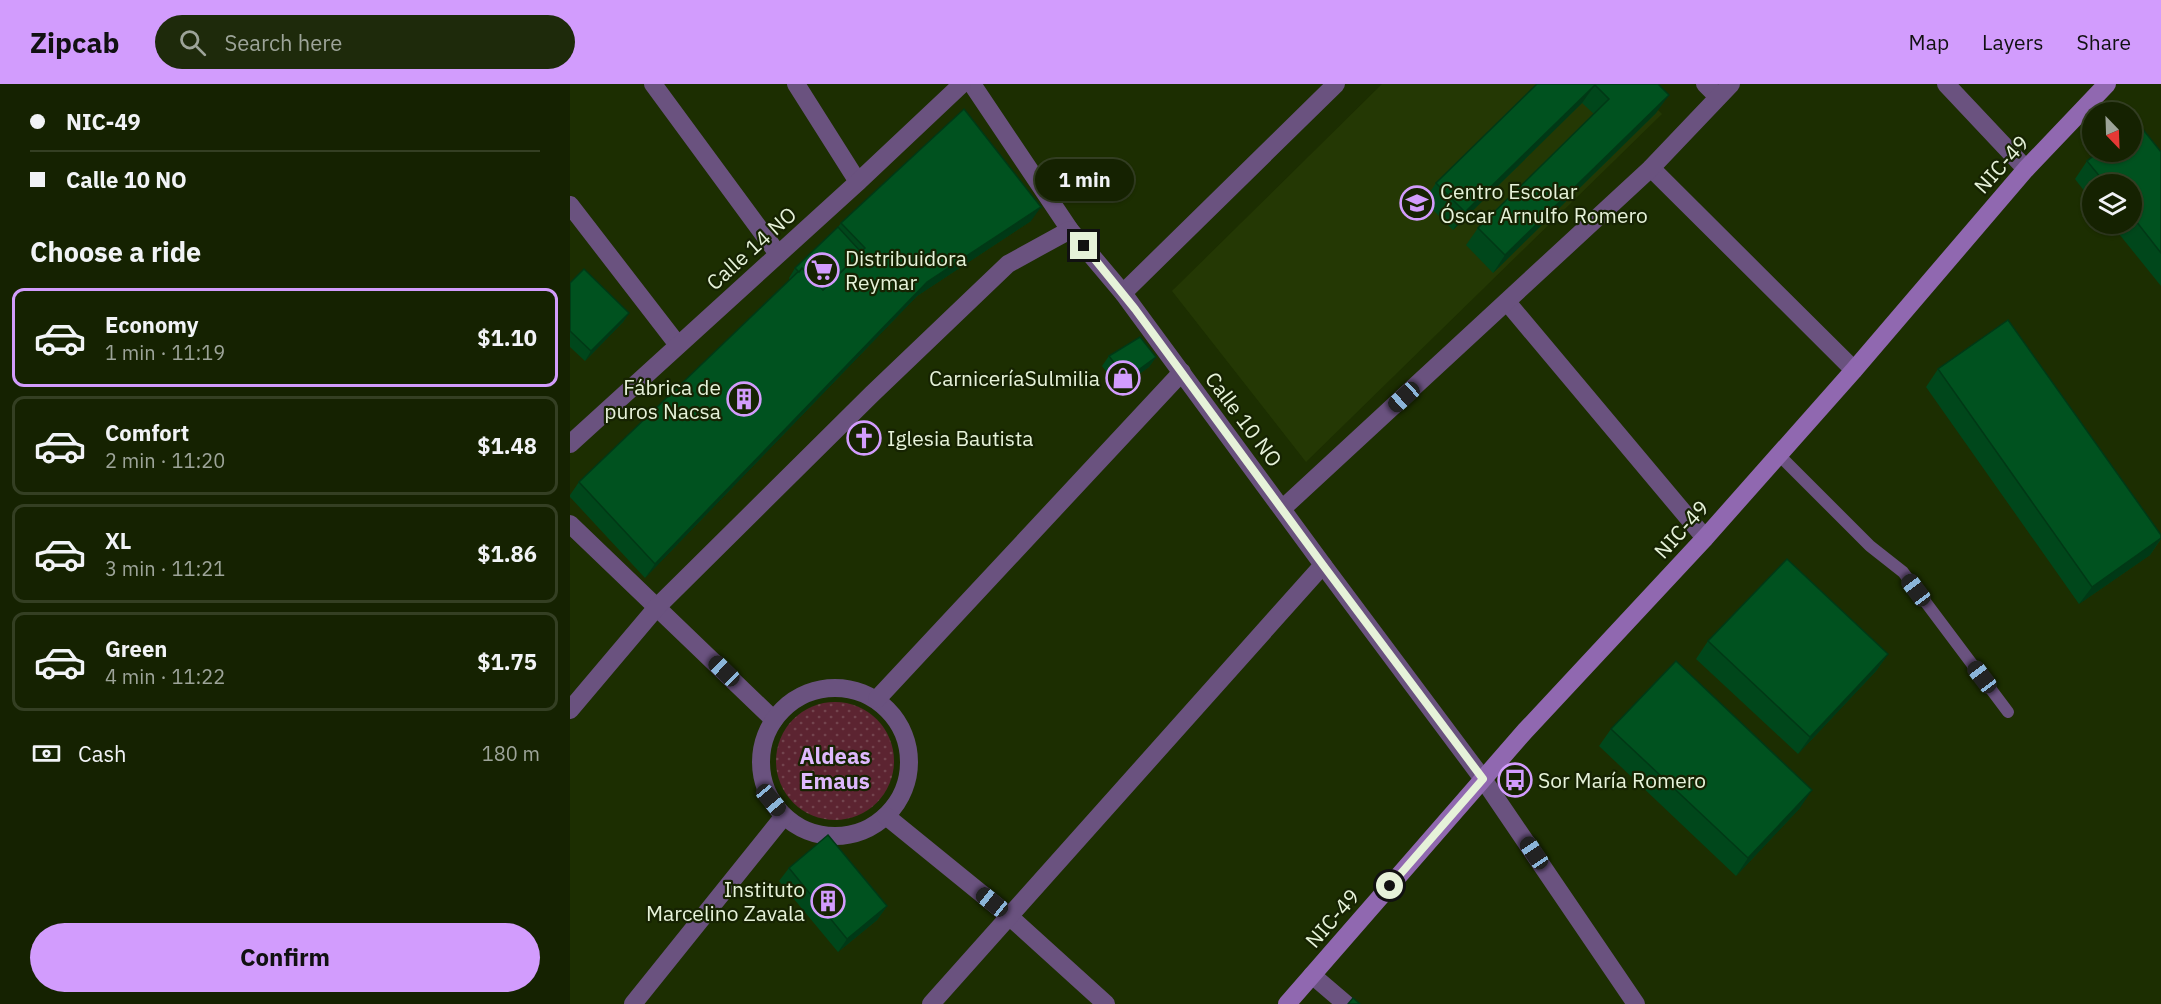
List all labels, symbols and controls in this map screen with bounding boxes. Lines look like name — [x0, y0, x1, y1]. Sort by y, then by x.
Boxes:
search box — [155, 15, 575, 69]
text: Zipcab — [30, 24, 119, 61]
icon: search — [176, 26, 209, 59]
text: Search here — [224, 28, 342, 57]
text: Map — [1909, 28, 1949, 56]
text: Layers — [1982, 28, 2044, 56]
text: Share — [2077, 28, 2131, 56]
north arrow — [2082, 102, 2142, 162]
map controls — [2082, 102, 2142, 234]
text: NIC-49 — [66, 107, 141, 136]
street label: NIC-49 — [1967, 129, 2035, 199]
callout: 1 min — [1034, 159, 1134, 201]
text: Calle 10 NO — [66, 165, 187, 194]
text: 1 min — [1058, 166, 1111, 193]
button: layers — [2082, 174, 2142, 234]
place label: Centro Escolar Óscar Arnulfo Romero — [1440, 177, 1648, 229]
school or university icon: Centro Escolar Óscar Arnulfo Romero — [1399, 185, 1435, 221]
street label: Calle 14 NO — [700, 200, 802, 296]
route end — [1070, 232, 1097, 259]
text: Choose a ride — [30, 234, 201, 269]
place label: Distribuidora Reymar — [845, 244, 967, 296]
supermarket icon: Distribuidora Reymar — [804, 252, 840, 288]
text: Economy — [105, 310, 199, 339]
icon: car — [33, 311, 87, 365]
text: $1.10 — [477, 323, 537, 352]
text: 1 min · 11:19 — [105, 339, 225, 366]
shop icon: CarniceríaSulmilia — [1105, 360, 1141, 396]
place label: CarniceríaSulmilia — [929, 364, 1100, 392]
street label: Calle 10 NO — [1199, 366, 1289, 472]
place label: Fábrica de puros Nacsa — [604, 373, 721, 425]
car — [1385, 378, 1423, 416]
building icon: Fábrica de puros Nacsa — [726, 381, 762, 417]
text: Comfort — [105, 418, 189, 447]
icon: car — [33, 419, 87, 473]
church icon: Iglesia Bautista — [846, 420, 882, 456]
place label: Iglesia Bautista — [887, 424, 1034, 452]
text: $1.48 — [477, 431, 537, 460]
text: 2 min · 11:20 — [105, 447, 225, 474]
street label: NIC-49 — [1647, 494, 1715, 564]
text: XL — [105, 526, 131, 555]
icon: car — [33, 527, 87, 581]
text: $1.86 — [477, 539, 537, 568]
text: 3 min · 11:21 — [105, 555, 225, 582]
car — [1898, 570, 1934, 610]
text: Green — [105, 634, 167, 663]
icon: car — [33, 635, 87, 689]
text: $1.75 — [477, 647, 537, 676]
car — [705, 652, 743, 690]
car — [1964, 657, 2000, 697]
text: 4 min · 11:22 — [105, 663, 225, 690]
icon: cash — [30, 737, 63, 770]
text: Cash — [78, 739, 127, 768]
text: 180 m — [482, 740, 540, 767]
district label: Aldeas Emaus — [799, 741, 871, 795]
bus stop icon: Sor María Romero — [1497, 762, 1533, 798]
place label: Sor María Romero — [1538, 766, 1706, 794]
car — [753, 780, 789, 820]
car — [1516, 833, 1552, 873]
route start — [1376, 872, 1403, 899]
place label: Instituto Marcelino Zavala — [646, 875, 805, 927]
building icon: Instituto Marcelino Zavala — [810, 883, 846, 919]
street label: NIC-49 — [1299, 883, 1365, 953]
car — [972, 884, 1012, 920]
button: Confirm — [30, 923, 540, 992]

